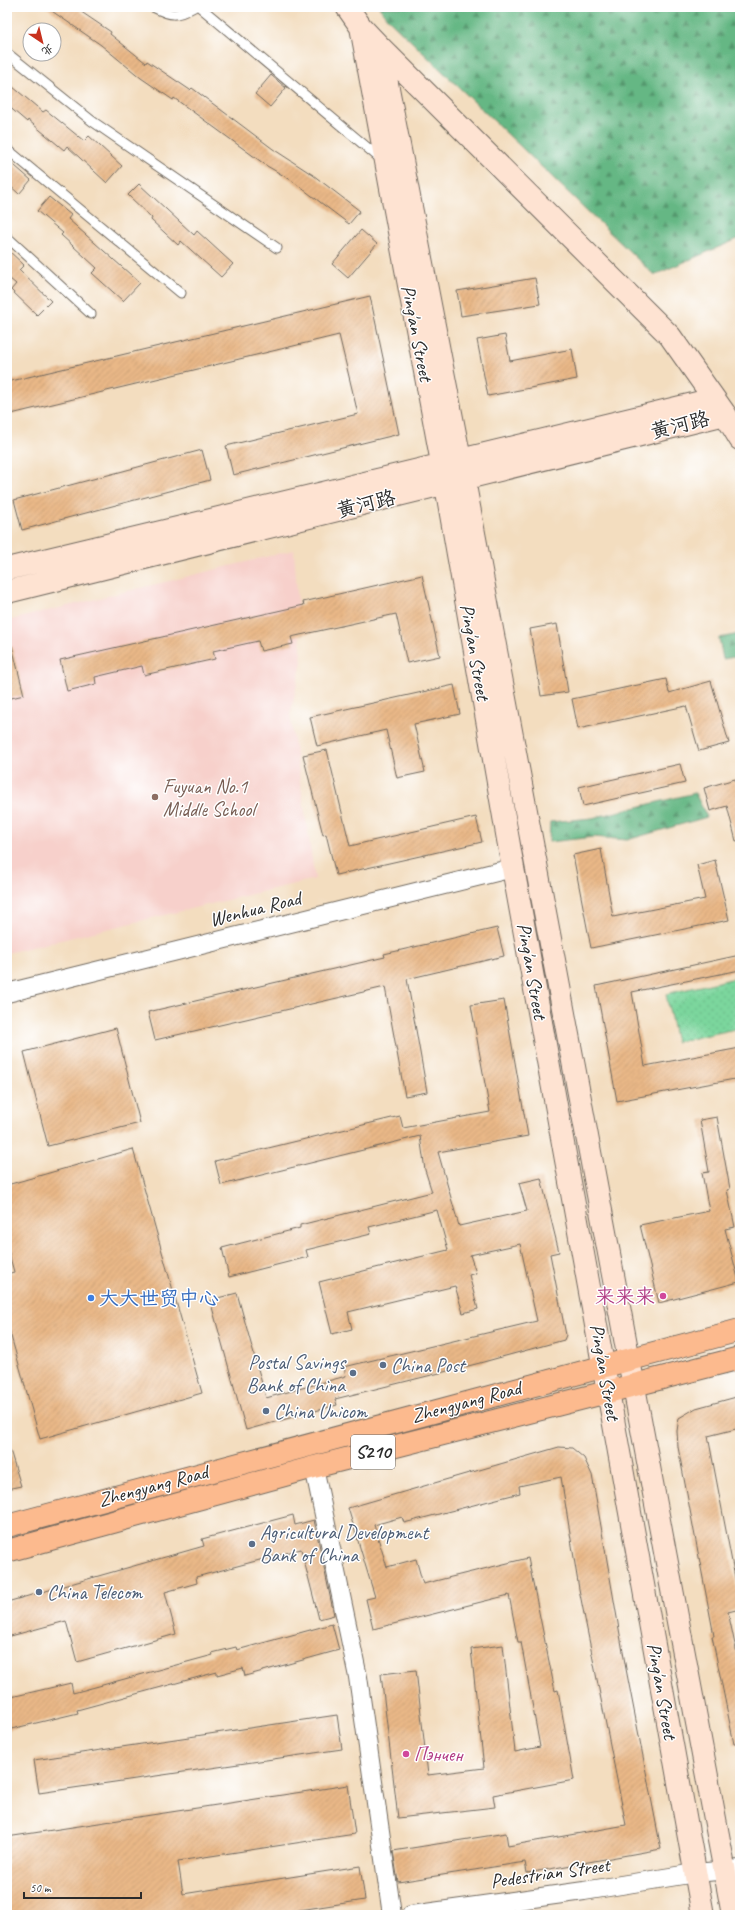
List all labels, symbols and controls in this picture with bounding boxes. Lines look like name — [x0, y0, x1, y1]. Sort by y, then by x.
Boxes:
north arrow — [22, 22, 62, 62]
text: 北 — [39, 41, 56, 59]
street label: Ping'an Street — [395, 283, 439, 386]
street label: 黄河路 — [648, 405, 713, 444]
street label: 黄河路 — [334, 484, 399, 523]
street label: Ping'an Street — [454, 602, 496, 704]
place label: Fuyuan No.1 Middle School — [163, 774, 258, 822]
marker: Fuyuan No.1 Middle School — [150, 792, 160, 802]
street label: Wenhua Road — [207, 885, 306, 932]
street label: Ping'an Street — [511, 921, 553, 1023]
place label: 来来来 — [595, 1284, 655, 1309]
place label: 大大世贸中心 — [99, 1286, 219, 1311]
marker: 来来来 — [658, 1291, 668, 1301]
marker: 大大世贸中心 — [86, 1293, 96, 1303]
street label: Ping'an Street — [584, 1322, 626, 1424]
place label: Postal Savings Bank of China — [247, 1350, 347, 1398]
place label: China Post — [391, 1353, 467, 1378]
marker: China Post — [378, 1360, 388, 1370]
marker: Postal Savings Bank of China — [348, 1368, 358, 1378]
street label: Zhengyang Road — [409, 1375, 526, 1429]
place label: China Unicom — [274, 1399, 369, 1424]
marker: China Unicom — [261, 1406, 271, 1416]
road number: S210 — [351, 1435, 395, 1469]
street label: Zhengyang Road — [96, 1459, 213, 1513]
place label: Agricultural Development Bank of China — [260, 1520, 430, 1568]
marker: Agricultural Development Bank of China — [247, 1539, 257, 1549]
place label: China Telecom — [47, 1580, 144, 1605]
marker: China Telecom — [34, 1587, 44, 1597]
street label: Ping'an Street — [641, 1641, 683, 1743]
place label: Пэнчен — [414, 1742, 464, 1767]
marker: Пэнчен — [401, 1749, 411, 1759]
street label: Pedestrian Street — [489, 1852, 613, 1894]
scale bar — [24, 1874, 141, 1900]
text: 50 m — [30, 1880, 52, 1896]

